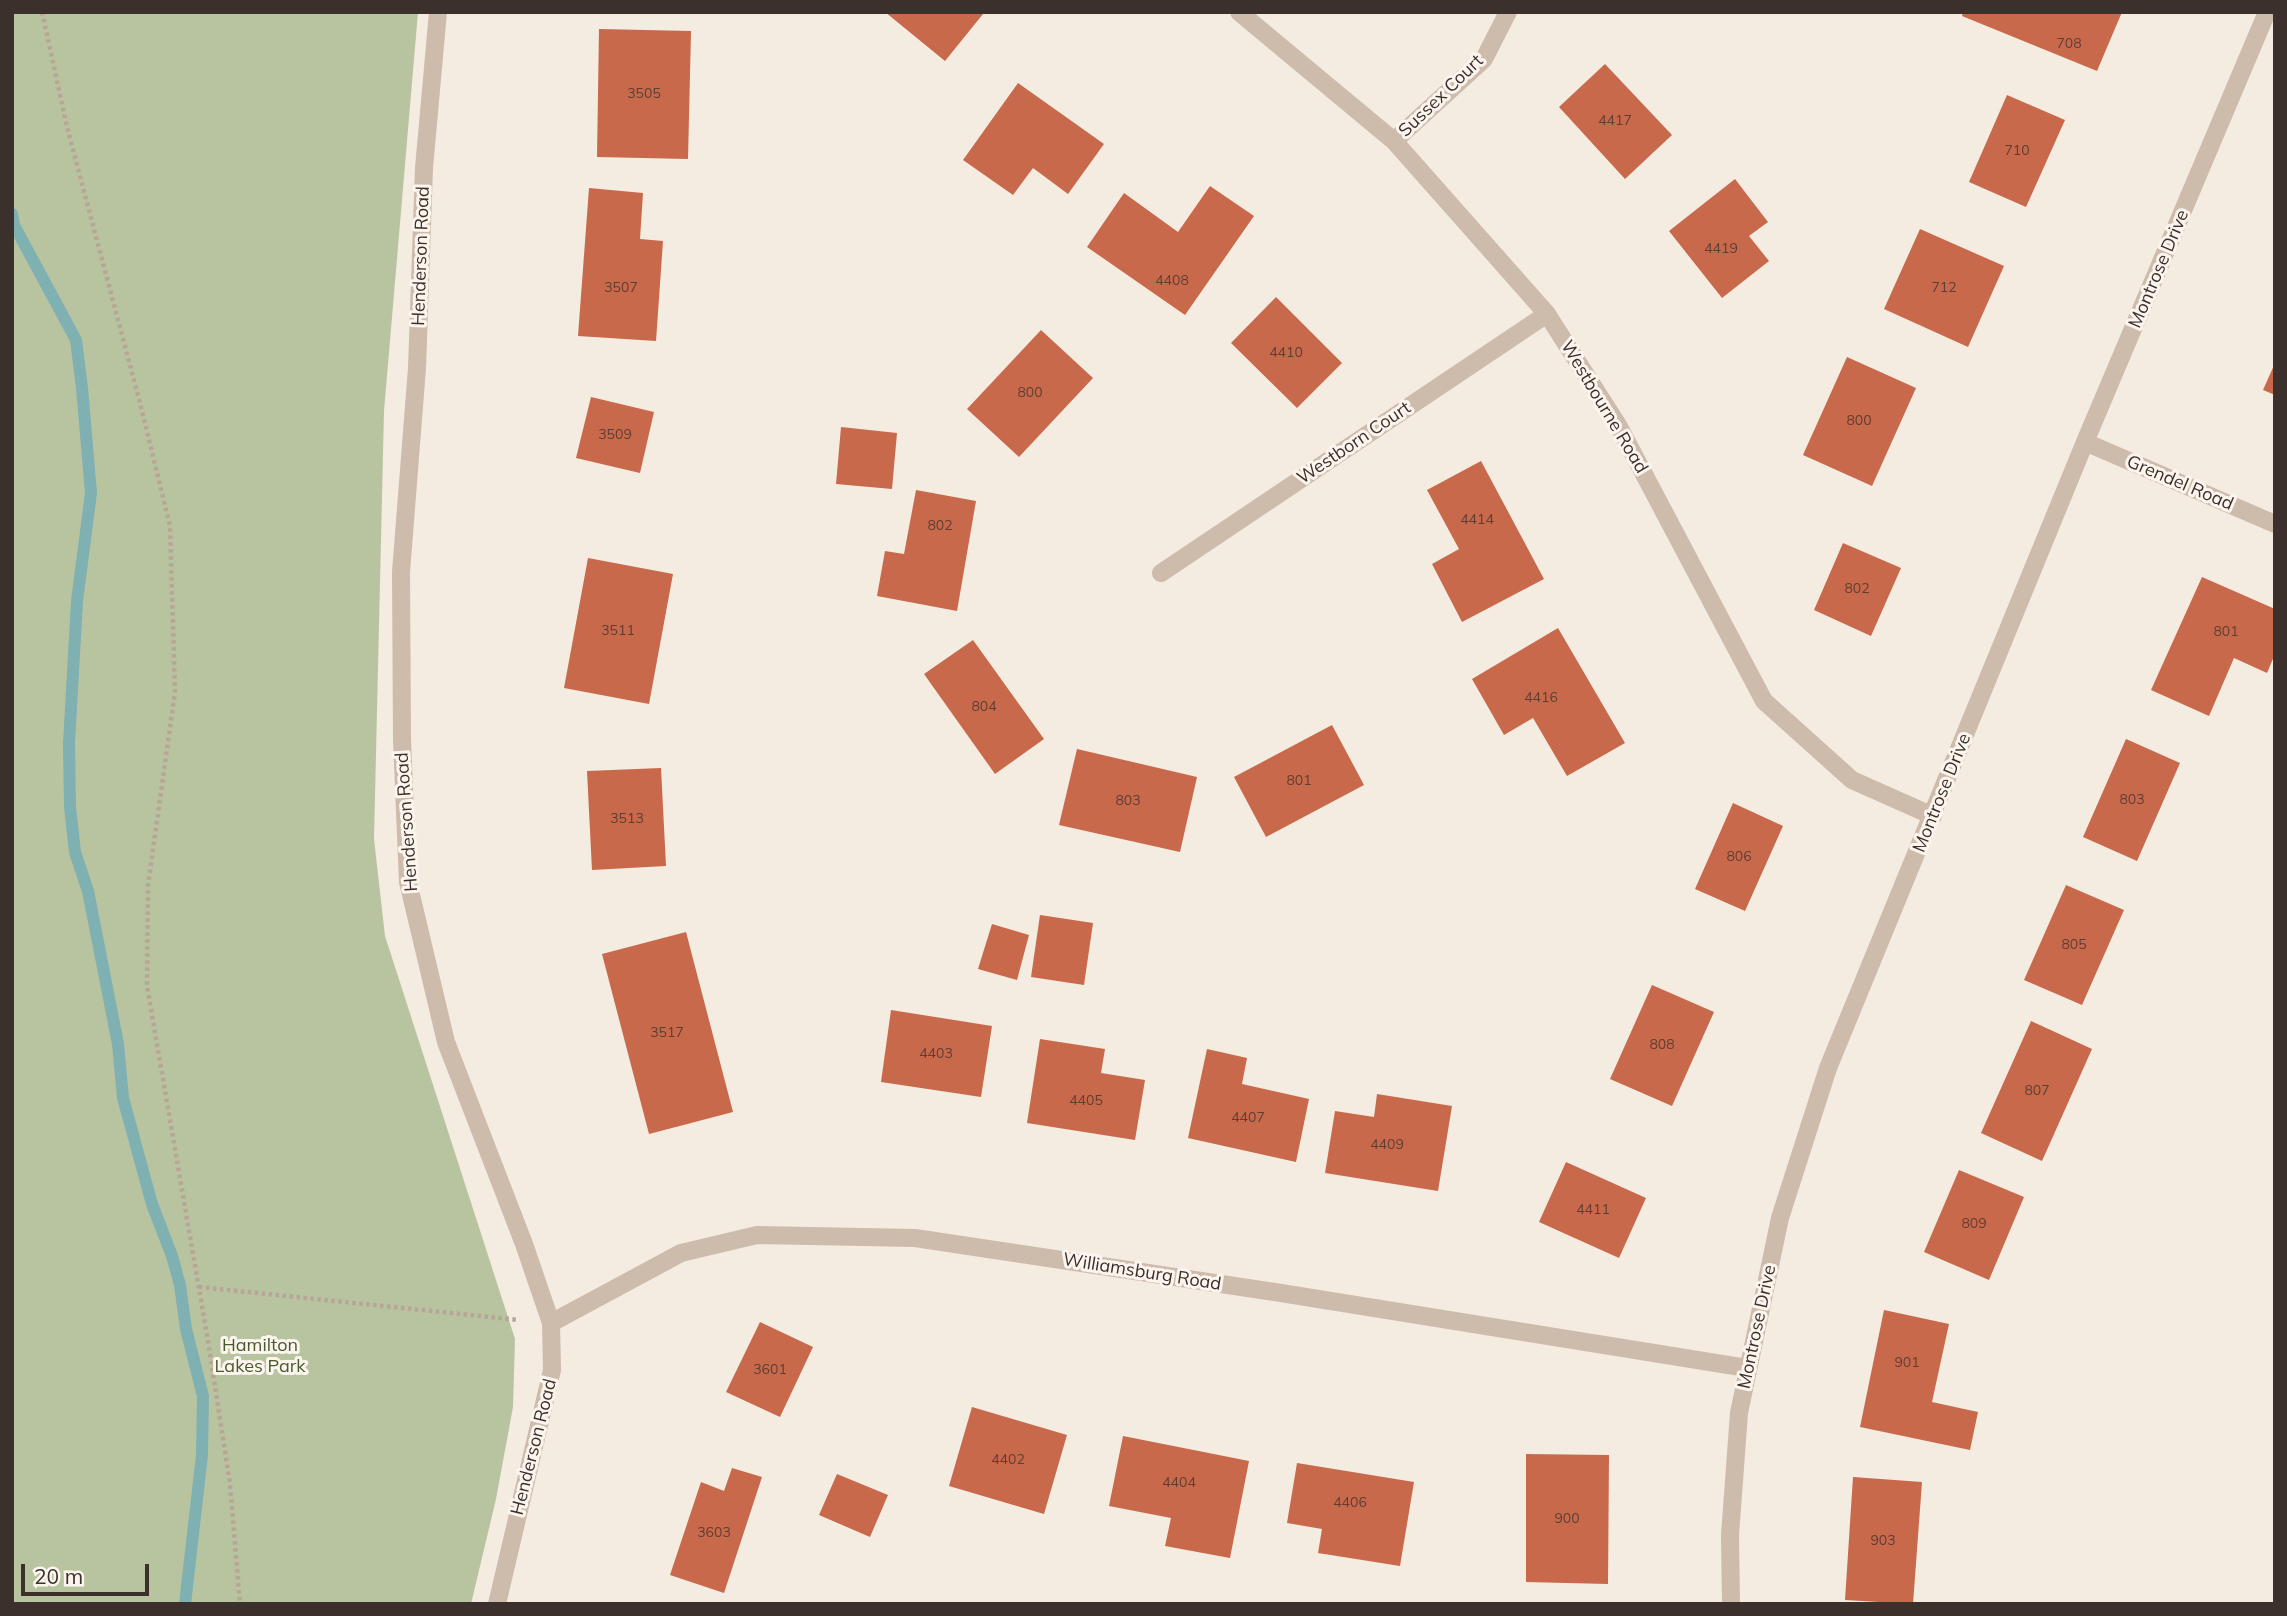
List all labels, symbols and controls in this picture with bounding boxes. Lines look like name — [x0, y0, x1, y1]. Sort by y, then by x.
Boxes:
house number: 708 — [2056, 36, 2082, 52]
street label: Sussex Court — [1394, 50, 1488, 142]
house number: 3505 — [627, 86, 661, 102]
house number: 4417 — [1598, 113, 1632, 129]
house number: 710 — [2004, 143, 2030, 159]
street label: Henderson Road — [408, 186, 434, 326]
street label: Montrose Drive — [2124, 207, 2194, 331]
house number: 4419 — [1704, 241, 1738, 257]
house number: 4408 — [1155, 273, 1189, 289]
house number: 3507 — [604, 280, 638, 296]
house number: 712 — [1931, 280, 1957, 296]
street label: Westbourne Road — [1556, 337, 1652, 477]
house number: 4410 — [1269, 345, 1303, 361]
house number: 800 — [1017, 385, 1043, 401]
street label: Westborn Court — [1293, 397, 1415, 489]
house number: 800 — [1846, 413, 1872, 429]
house number: 3509 — [598, 427, 632, 443]
street label: Grendel Road — [2123, 451, 2237, 515]
house number: 4414 — [1460, 512, 1494, 528]
house number: 802 — [927, 518, 953, 534]
house number: 802 — [1844, 581, 1870, 597]
house number: 3511 — [601, 623, 635, 639]
house number: 801 — [2213, 624, 2239, 640]
house number: 4416 — [1524, 690, 1558, 706]
house number: 804 — [971, 699, 997, 715]
street label: Montrose Drive — [1908, 730, 1976, 856]
street label: Henderson Road — [391, 752, 423, 892]
house number: 801 — [1286, 773, 1312, 789]
house number: 803 — [2119, 792, 2145, 808]
house number: 803 — [1115, 793, 1141, 809]
house number: 3513 — [610, 811, 644, 827]
house number: 806 — [1726, 849, 1752, 865]
house number: 805 — [2061, 937, 2087, 953]
house number: 3517 — [650, 1025, 684, 1041]
house number: 808 — [1649, 1037, 1675, 1053]
house number: 4403 — [919, 1046, 953, 1062]
house number: 807 — [2024, 1083, 2050, 1099]
house number: 4405 — [1069, 1093, 1103, 1109]
house number: 4407 — [1231, 1110, 1265, 1126]
house number: 4409 — [1370, 1137, 1404, 1153]
house number: 4411 — [1576, 1202, 1610, 1218]
house number: 809 — [1961, 1216, 1987, 1232]
street label: Williamsburg Road — [1061, 1249, 1223, 1295]
street label: Montrose Drive — [1733, 1263, 1781, 1391]
park label: Hamilton Lakes Park — [215, 1335, 305, 1378]
house number: 901 — [1894, 1355, 1920, 1371]
house number: 3601 — [753, 1362, 787, 1378]
street label: Henderson Road — [507, 1377, 561, 1517]
house number: 4402 — [991, 1452, 1025, 1468]
house number: 4404 — [1162, 1475, 1196, 1491]
house number: 4406 — [1333, 1495, 1367, 1511]
house number: 900 — [1554, 1511, 1580, 1527]
house number: 3603 — [697, 1525, 731, 1541]
house number: 903 — [1870, 1533, 1896, 1549]
scale bar — [24, 1550, 152, 1594]
text: 20 m — [34, 1563, 83, 1589]

